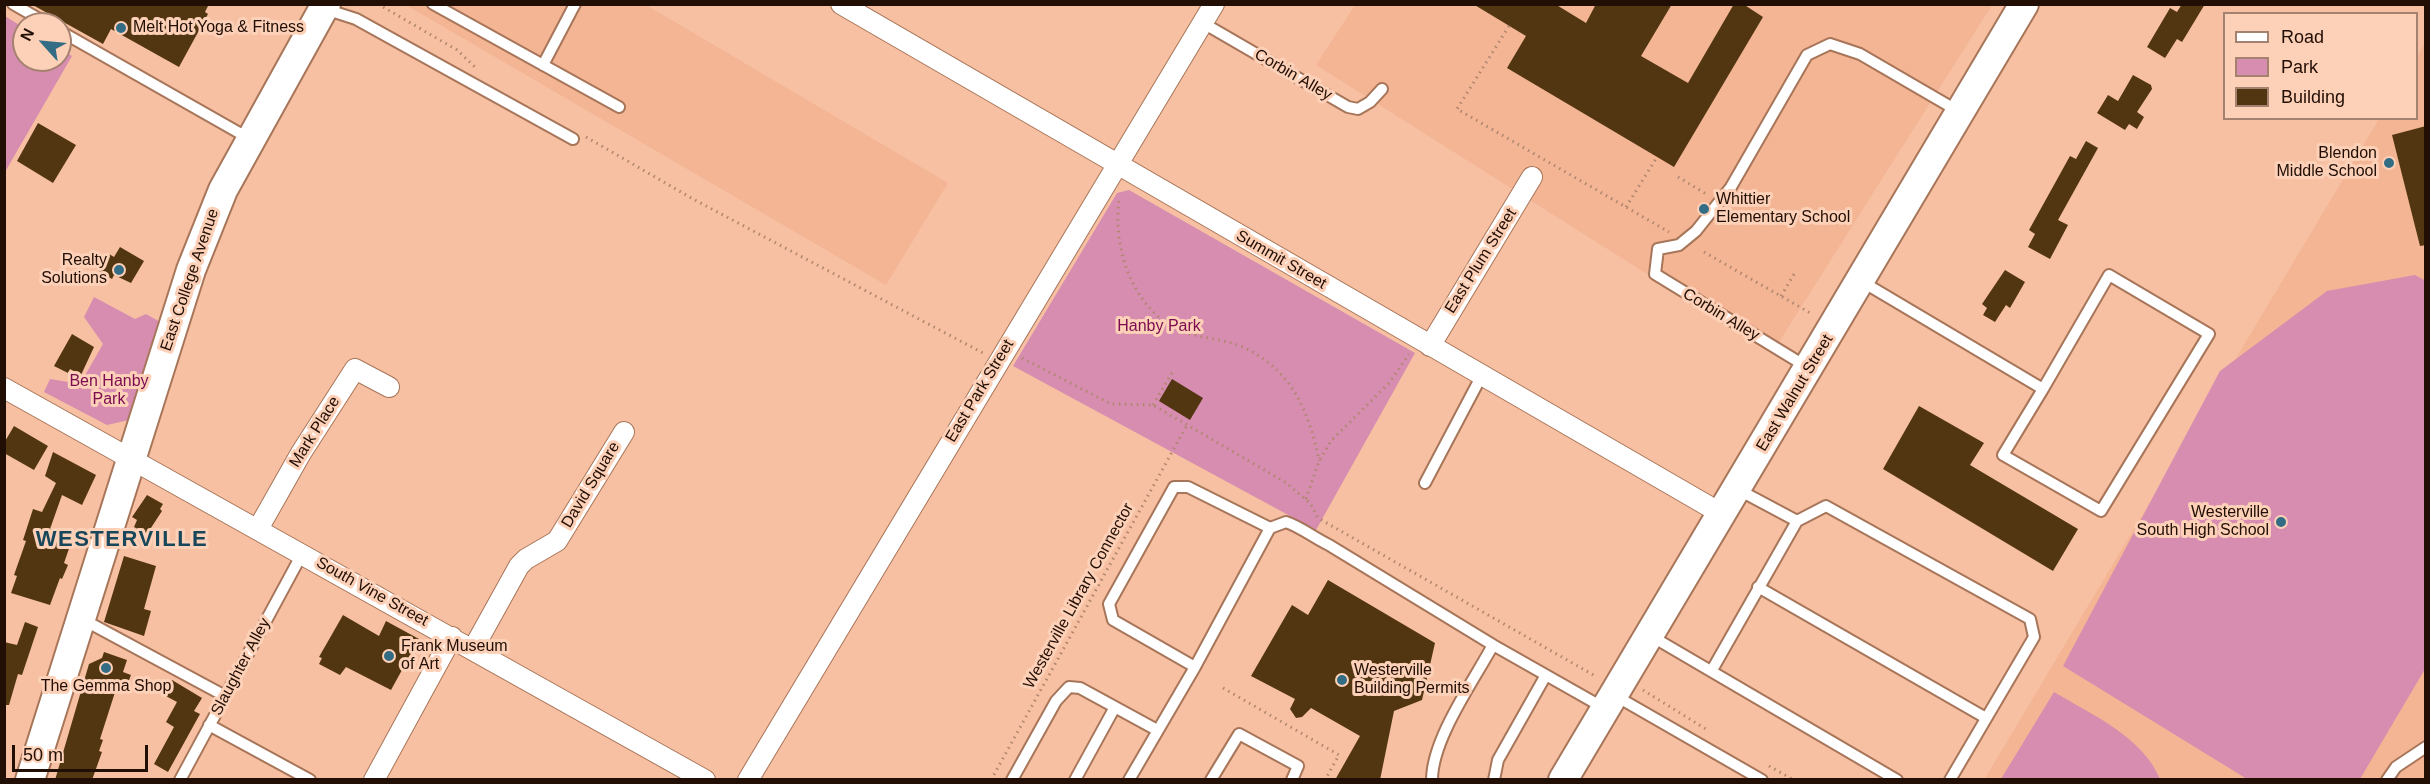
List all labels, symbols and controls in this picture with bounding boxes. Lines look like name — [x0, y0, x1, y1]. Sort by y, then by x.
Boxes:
north arrow — [12, 12, 72, 72]
legend — [2223, 12, 2418, 120]
place label: Melt Hot Yoga & Fitness — [133, 18, 304, 38]
marker: Melt Hot Yoga & Fitness — [114, 21, 128, 35]
text: N — [17, 25, 37, 44]
text: Road — [2281, 27, 2324, 47]
street label: Corbin Alley — [1251, 45, 1335, 105]
text: Park — [2281, 57, 2318, 77]
text: Building — [2281, 87, 2345, 107]
place label: Blendon Middle School — [2276, 144, 2377, 182]
marker: Blendon Middle School — [2382, 156, 2396, 170]
place label: Whittier Elementary School — [1716, 190, 1850, 228]
marker: Whittier Elementary School — [1697, 202, 1711, 216]
street label: East Plum Street — [1441, 205, 1521, 317]
street label: East College Avenue — [157, 206, 223, 354]
street label: Summit Street — [1232, 226, 1330, 294]
place label: Realty Solutions — [41, 251, 107, 289]
marker: Realty Solutions — [112, 263, 126, 277]
street label: Corbin Alley — [1679, 285, 1763, 345]
park label: Hanby Park — [1117, 317, 1201, 337]
street label: East Walnut Street — [1753, 331, 1837, 455]
street label: East Park Street — [942, 336, 1018, 446]
park label: Ben Hanby Park — [69, 372, 149, 410]
street label: Mark Place — [286, 393, 344, 471]
street label: David Square — [558, 439, 624, 531]
street label: Westerville Library Connector — [1020, 500, 1138, 692]
place label: Westerville South High School — [2136, 503, 2269, 541]
marker: Westerville South High School — [2274, 515, 2288, 529]
district label: WESTERVILLE — [36, 527, 208, 553]
street label: South Vine Street — [313, 553, 431, 631]
street label: Slaughter Alley — [207, 615, 275, 719]
place label: Frank Museum of Art — [401, 637, 508, 675]
marker: Frank Museum of Art — [382, 649, 396, 663]
marker: The Gemma Shop — [99, 661, 113, 675]
place label: Westerville Building Permits — [1354, 661, 1470, 699]
marker: Westerville Building Permits — [1335, 673, 1349, 687]
place label: The Gemma Shop — [41, 677, 171, 697]
scale bar — [15, 733, 152, 771]
text: 50 m — [23, 745, 63, 765]

